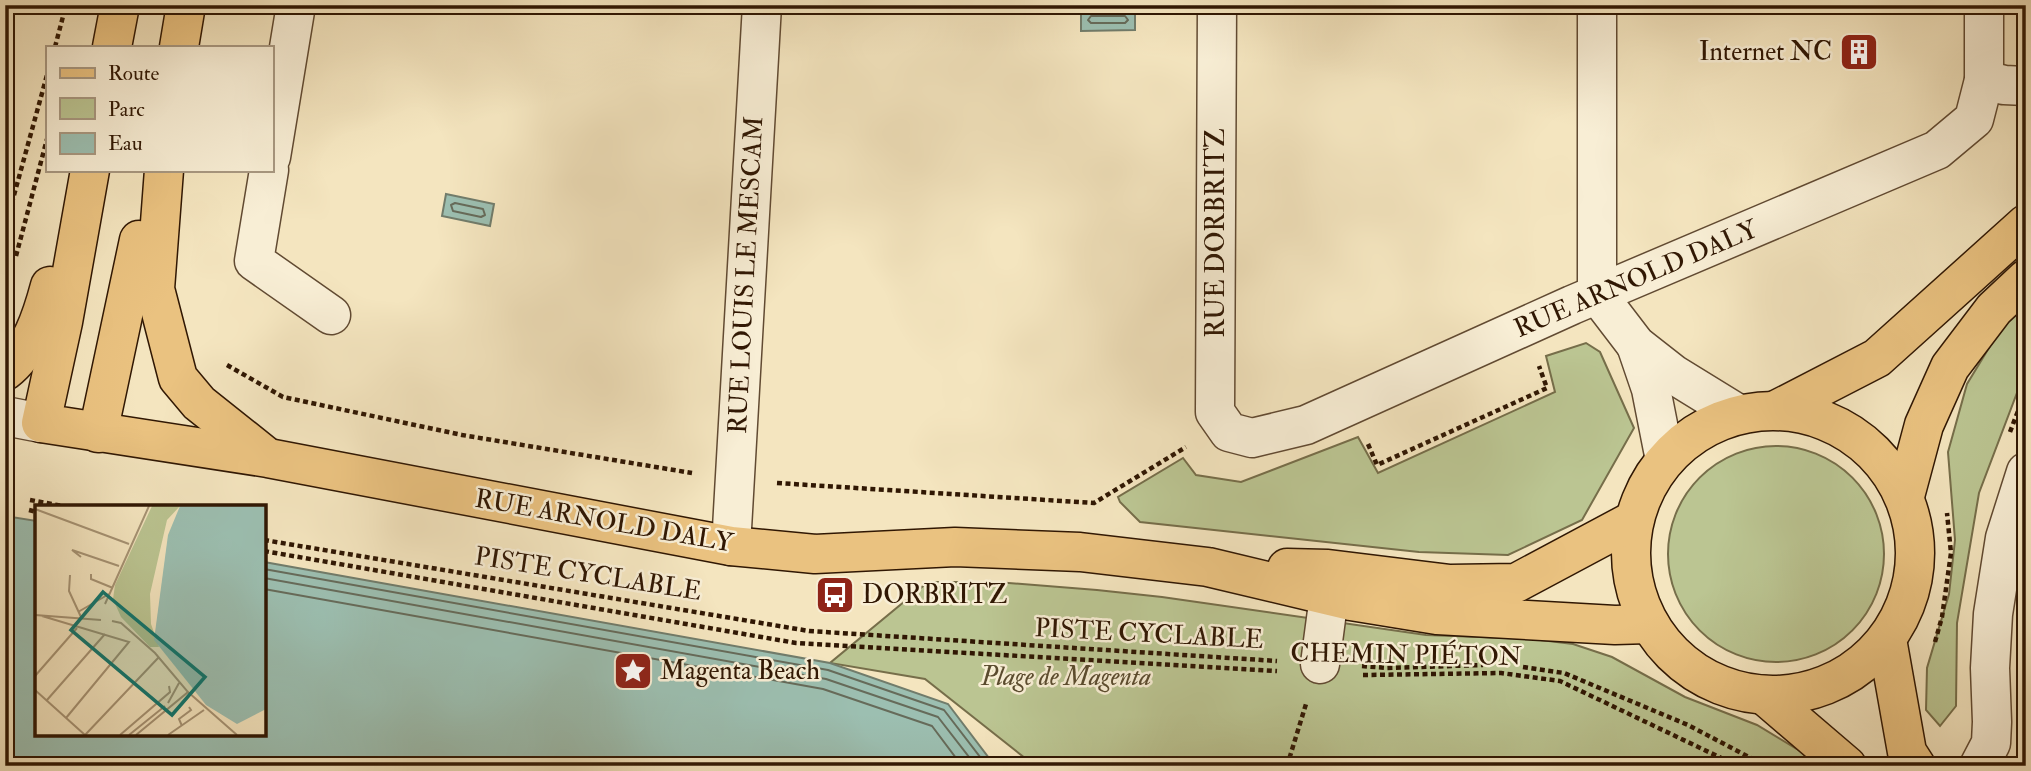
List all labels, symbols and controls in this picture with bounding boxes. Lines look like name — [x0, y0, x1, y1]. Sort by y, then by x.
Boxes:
building icon: Internet NC — [1838, 31, 1880, 73]
place label: Internet NC — [1699, 36, 1832, 68]
legend — [46, 46, 273, 172]
text: Route — [108, 60, 160, 87]
text: Parc — [108, 96, 145, 123]
street label: RUE LOUIS LE MESCAM — [722, 115, 770, 435]
street label: RUE DORBRITZ — [1200, 128, 1232, 338]
text: Eau — [108, 130, 143, 157]
street label: RUE ARNOLD DALY — [1509, 213, 1764, 345]
street label: RUE ARNOLD DALY — [472, 483, 737, 560]
inset map — [35, 505, 266, 736]
street label: PISTE CYCLABLE — [472, 540, 704, 608]
bus stop icon: DORBRITZ — [814, 574, 856, 616]
place label: DORBRITZ — [862, 579, 1008, 611]
street label: PISTE CYCLABLE — [1034, 612, 1264, 656]
street label: CHEMIN PIÉTON — [1290, 635, 1523, 673]
place icon: Magenta Beach — [612, 650, 654, 692]
place label: Magenta Beach — [660, 655, 820, 687]
park label: Plage de Magenta — [980, 661, 1151, 693]

